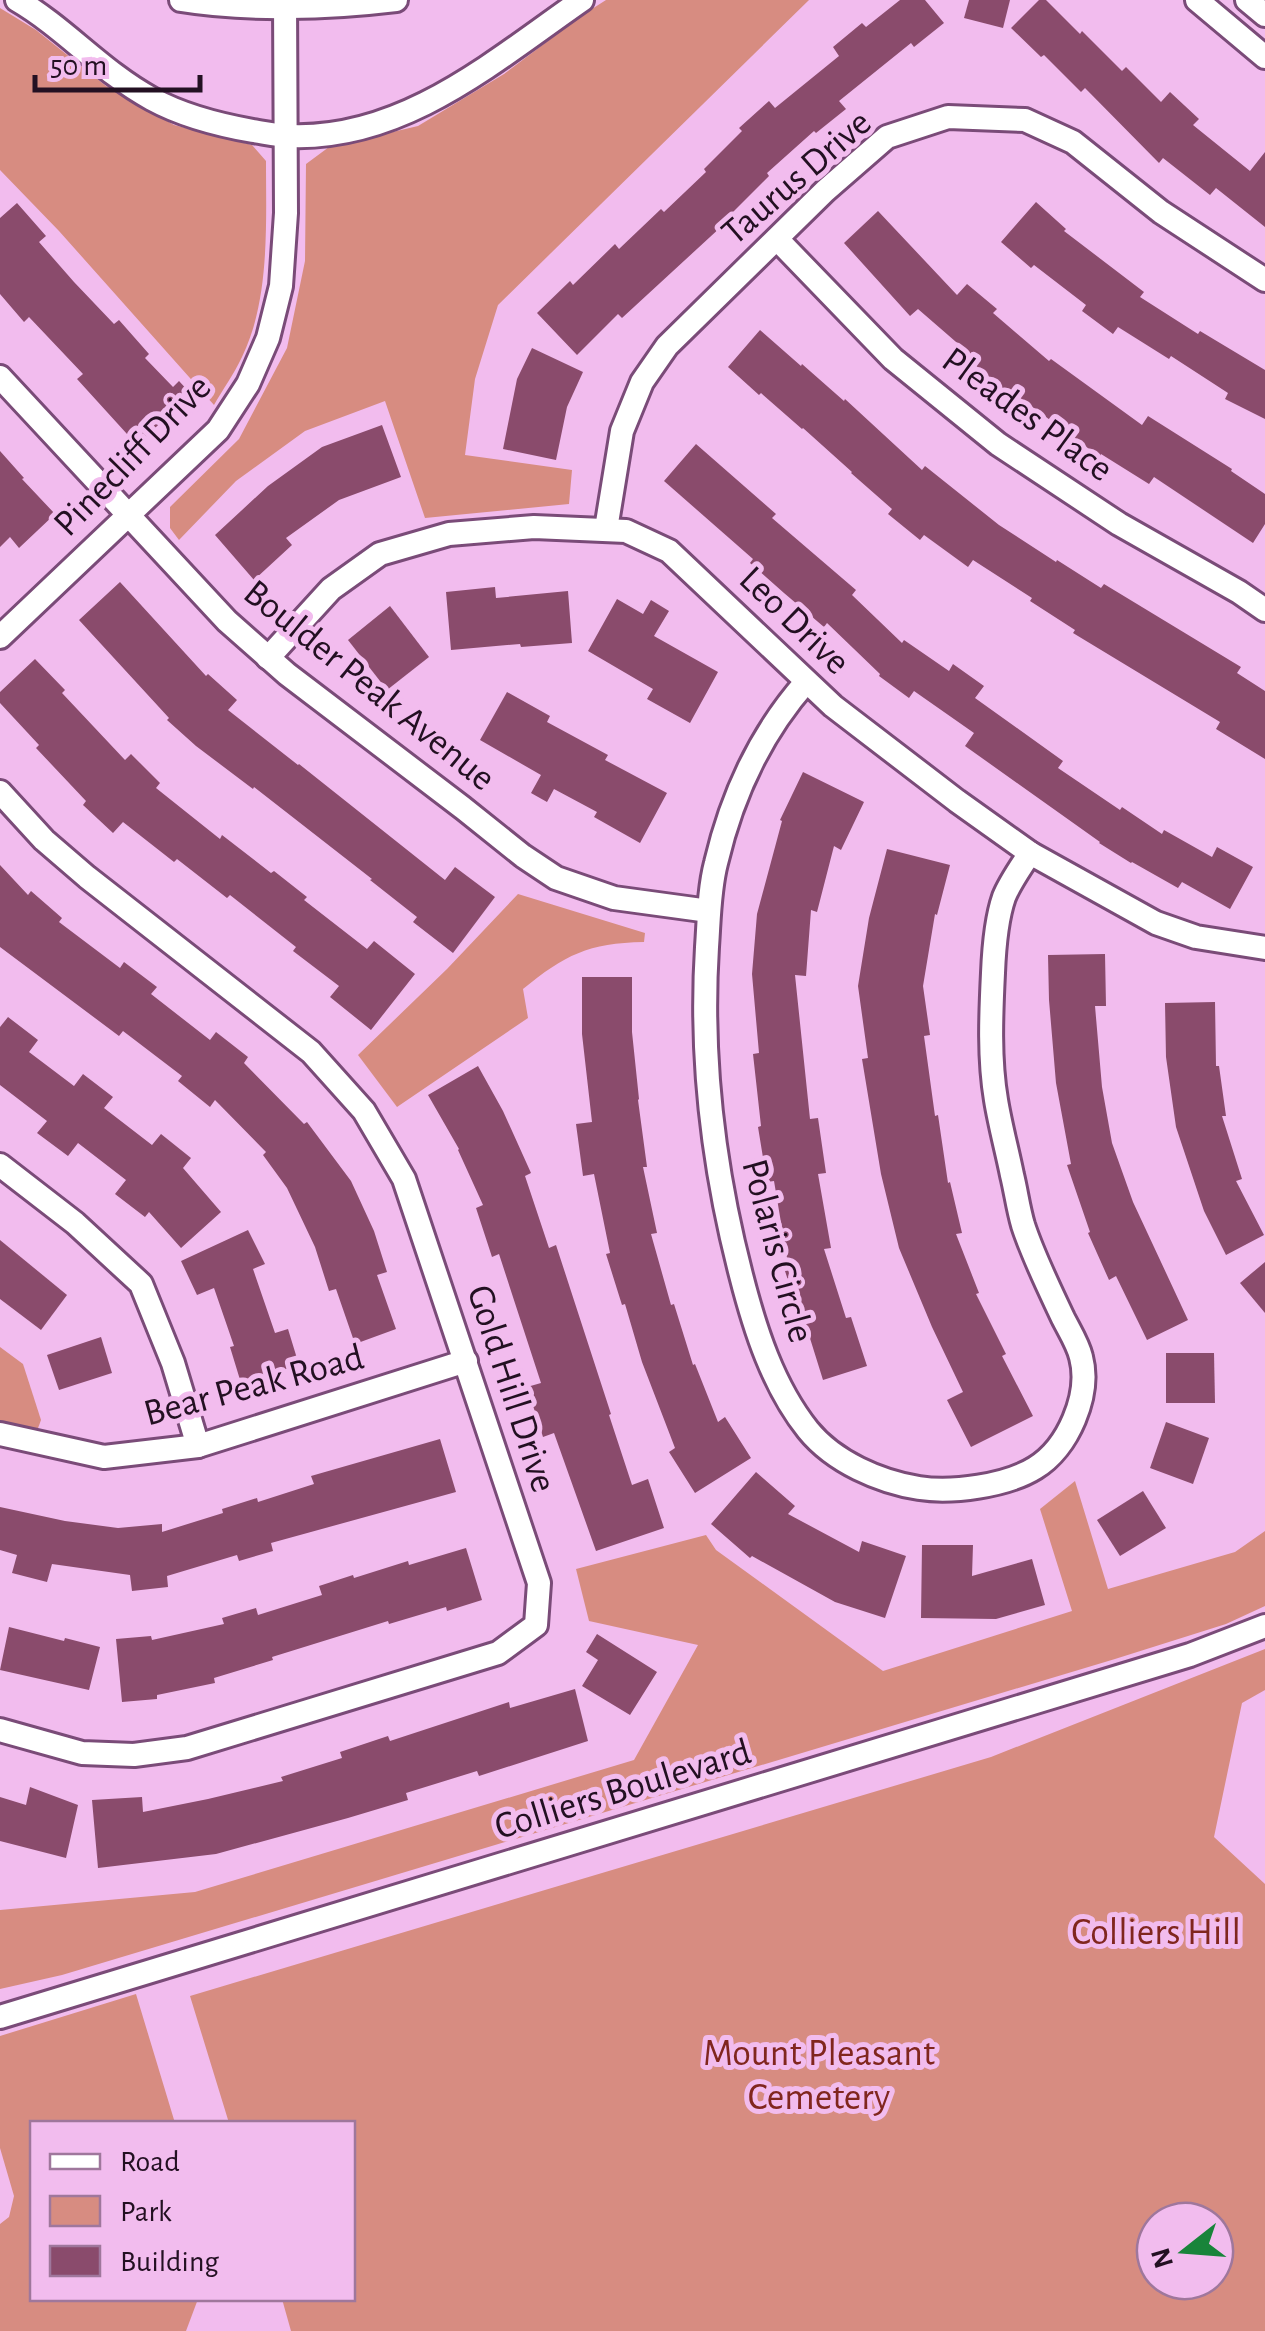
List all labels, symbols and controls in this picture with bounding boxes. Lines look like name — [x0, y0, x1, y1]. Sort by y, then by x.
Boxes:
scale bar — [35, 30, 200, 92]
text: 50 m — [50, 51, 107, 81]
street label: Taurus Drive — [715, 103, 879, 253]
street label: Pleades Place — [935, 341, 1119, 489]
street label: Pinecliff Drive — [47, 368, 219, 544]
street label: Leo Drive — [732, 560, 856, 682]
street label: Boulder Peak Avenue — [236, 573, 502, 799]
street label: Polaris Circle — [734, 1155, 820, 1347]
street label: Gold Hill Drive — [460, 1281, 562, 1497]
street label: Bear Peak Road — [140, 1338, 368, 1434]
street label: Colliers Boulevard — [491, 1733, 755, 1847]
park label: Colliers Hill — [1071, 1914, 1241, 1952]
park label: Mount Pleasant Cemetery — [703, 2035, 935, 2117]
legend — [30, 2121, 355, 2301]
text: Road — [120, 2147, 180, 2177]
text: Park — [120, 2197, 172, 2227]
north arrow — [1135, 2201, 1235, 2301]
text: N — [1147, 2244, 1179, 2271]
text: Building — [120, 2247, 219, 2277]

